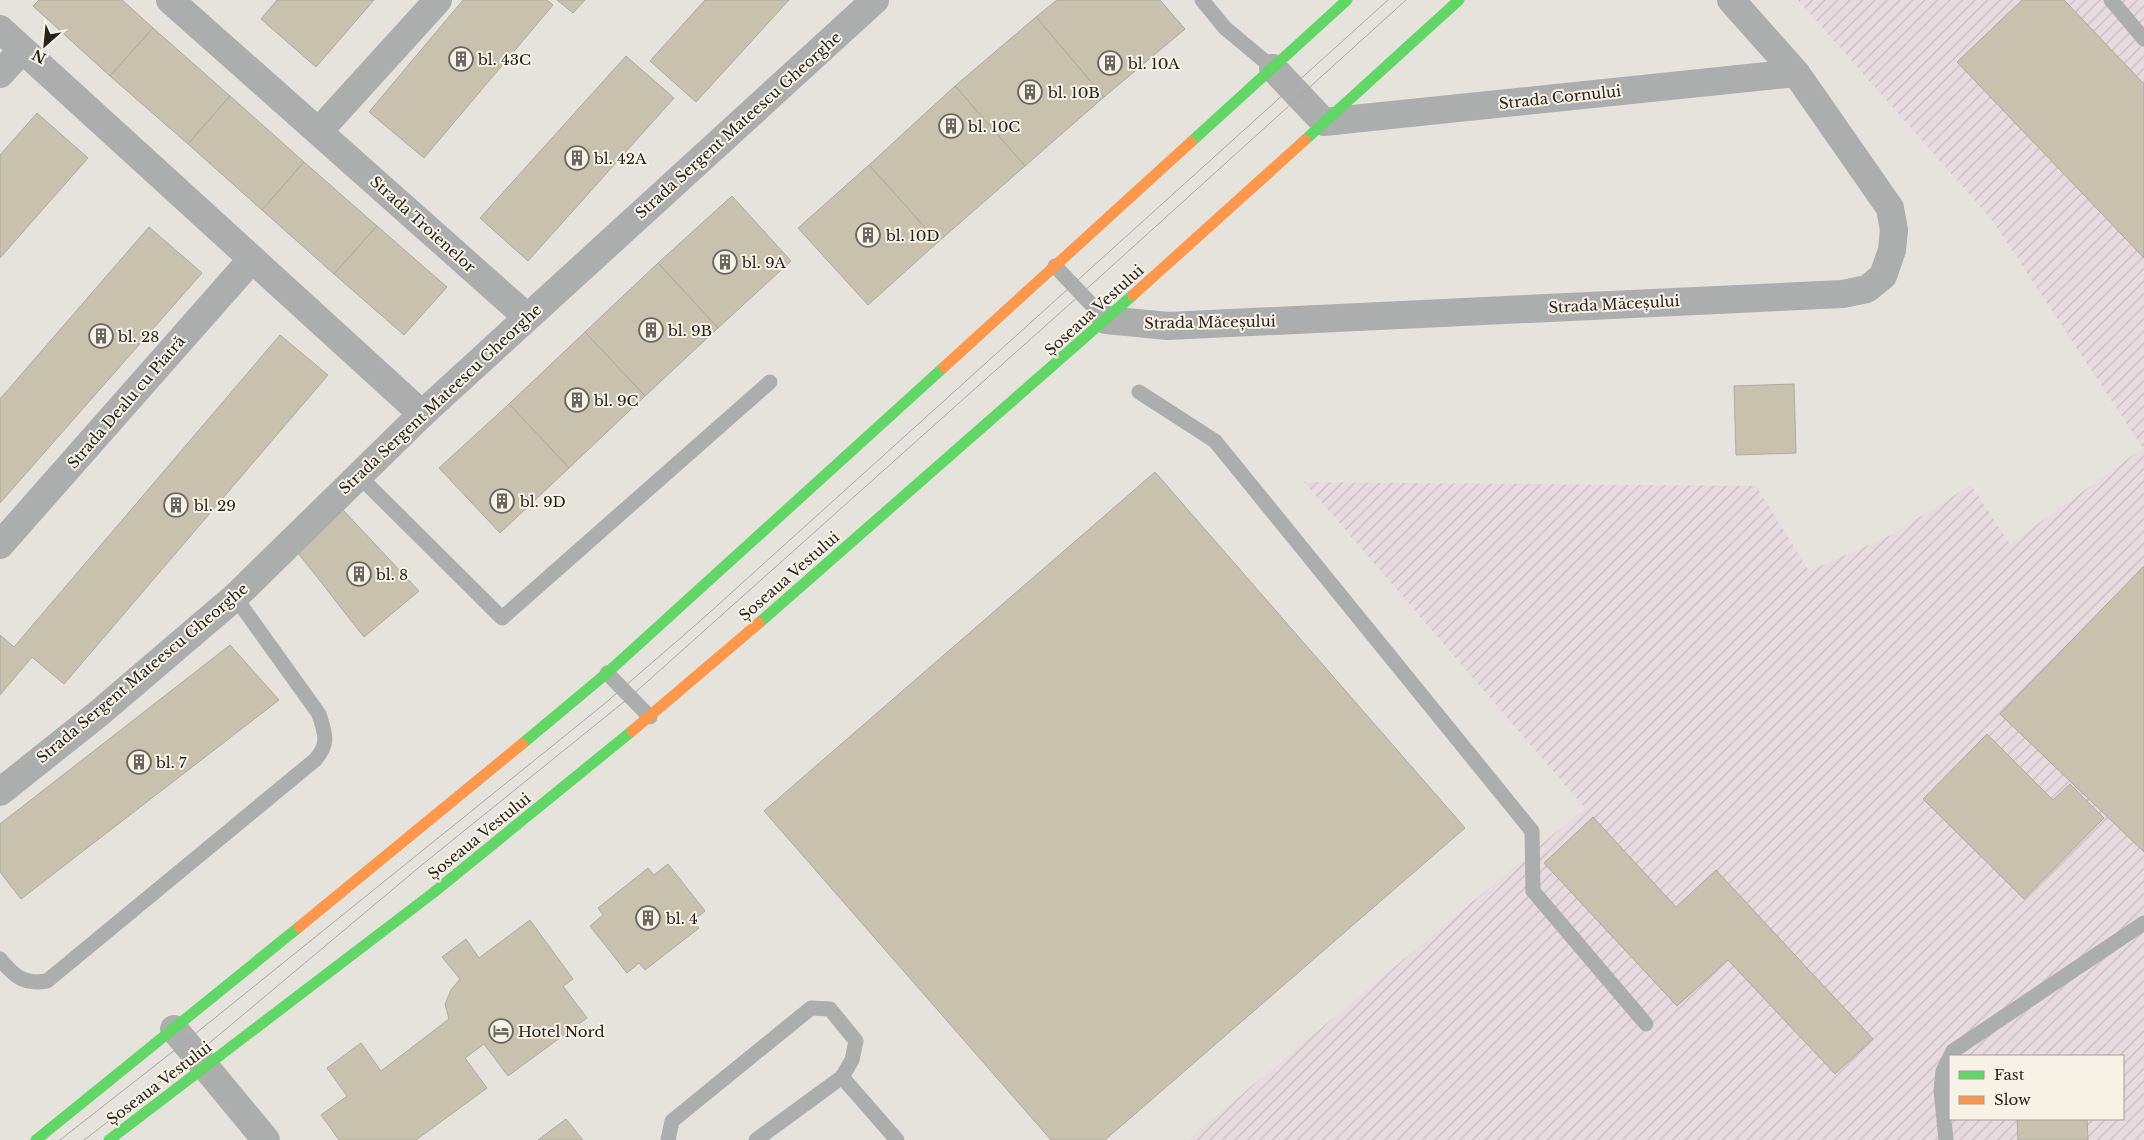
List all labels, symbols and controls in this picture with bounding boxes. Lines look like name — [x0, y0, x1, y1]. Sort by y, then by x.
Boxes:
north arrow — [20, 20, 70, 70]
street label: Strada Sergent Mateescu Gheorghe — [631, 28, 845, 222]
text: N — [29, 46, 49, 68]
building icon: bl. 43C — [448, 46, 474, 72]
place label: bl. 43C — [477, 50, 531, 69]
building icon: bl. 10A — [1097, 50, 1123, 76]
place label: bl. 10A — [1127, 54, 1180, 73]
building icon: bl. 10B — [1017, 79, 1043, 105]
street label: Strada Cornului — [1498, 81, 1622, 113]
place label: bl. 10B — [1047, 83, 1100, 102]
building icon: bl. 10C — [938, 113, 964, 139]
place label: bl. 10C — [967, 117, 1020, 136]
building icon: bl. 42A — [564, 145, 590, 171]
place label: bl. 42A — [593, 149, 647, 168]
street label: Strada Troienelor — [366, 172, 480, 277]
building icon: bl. 10D — [855, 222, 881, 248]
place label: bl. 10D — [885, 226, 940, 245]
building icon: bl. 9A — [712, 249, 738, 275]
place label: bl. 9A — [741, 253, 786, 272]
street label: Șoseaua Vestului — [1041, 261, 1147, 359]
street label: Strada Măceșului — [1548, 291, 1680, 317]
street label: Strada Sergent Mateescu Gheorghe — [335, 300, 545, 498]
street label: Strada Măceșului — [1144, 311, 1276, 333]
building icon: bl. 9B — [638, 317, 664, 343]
place label: bl. 9B — [667, 321, 712, 340]
building icon: bl. 28 — [88, 323, 114, 349]
place label: bl. 28 — [117, 327, 159, 346]
street label: Strada Dealu cu Piatră — [63, 331, 189, 472]
building icon: bl. 9C — [564, 387, 590, 413]
place label: bl. 9C — [593, 391, 639, 410]
building icon: bl. 9D — [489, 488, 515, 514]
building icon: bl. 29 — [163, 492, 189, 518]
place label: bl. 9D — [519, 492, 566, 511]
place label: bl. 29 — [193, 496, 236, 515]
street label: Șoseaua Vestului — [735, 527, 843, 625]
building icon: bl. 8 — [346, 561, 372, 587]
place label: bl. 8 — [375, 565, 408, 584]
street label: Strada Sergent Mateescu Gheorghe — [32, 579, 252, 767]
building icon: bl. 7 — [126, 749, 152, 775]
place label: bl. 7 — [155, 753, 187, 772]
street label: Șoseaua Vestului — [424, 789, 534, 883]
building icon: bl. 4 — [635, 905, 661, 931]
place label: bl. 4 — [665, 909, 698, 928]
hotel icon: Hotel Nord — [488, 1018, 514, 1044]
place label: Hotel Nord — [518, 1022, 605, 1041]
street label: Șoseaua Vestului — [103, 1037, 215, 1129]
legend — [1949, 1055, 2124, 1120]
text: Fast — [1994, 1065, 2025, 1084]
text: Slow — [1994, 1090, 2031, 1109]

